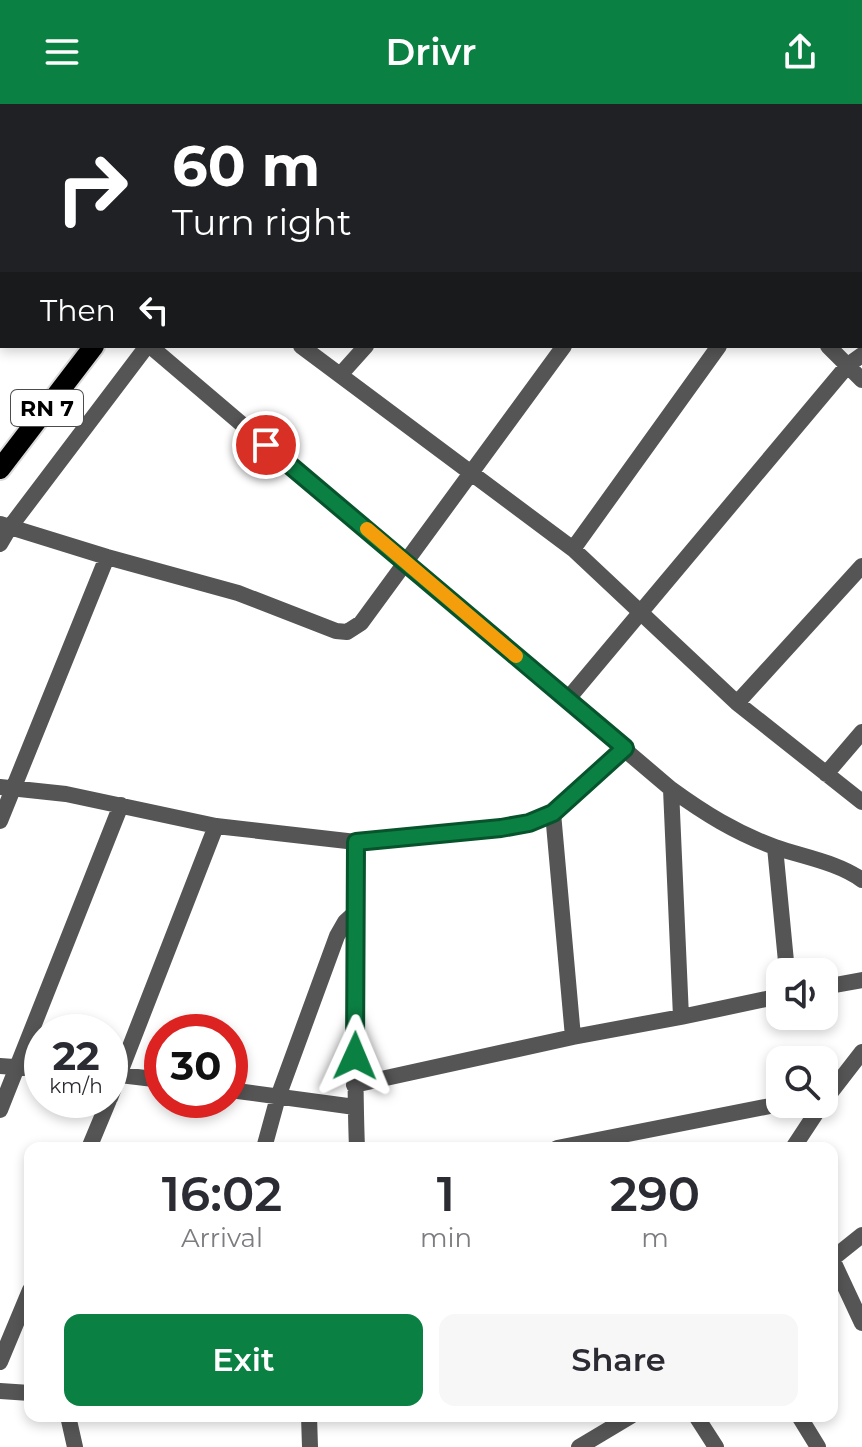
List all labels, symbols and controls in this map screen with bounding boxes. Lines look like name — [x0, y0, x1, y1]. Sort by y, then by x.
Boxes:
icon: menu — [40, 30, 84, 74]
text: Drivr — [385, 30, 477, 74]
icon: share — [778, 30, 822, 74]
text: 60 m — [172, 132, 320, 200]
icon: right — [40, 136, 144, 240]
text: Turn right — [172, 200, 352, 244]
icon: left — [132, 288, 176, 332]
text: Then — [40, 292, 116, 329]
road number: RN 7 — [11, 390, 83, 426]
pin — [232, 411, 300, 479]
icon: arrive — [244, 423, 288, 467]
map controls — [766, 958, 838, 1118]
button: sound — [766, 958, 838, 1030]
speed limit sign: 30 — [144, 1014, 248, 1118]
position arrow — [313, 1014, 397, 1098]
text: 22 — [52, 1031, 100, 1080]
button: search — [766, 1046, 838, 1118]
text: km/h — [49, 1074, 103, 1098]
text: 16:02 — [162, 1165, 282, 1223]
text: 1 — [437, 1165, 455, 1223]
text: 290 — [610, 1165, 700, 1223]
text: Arrival — [181, 1222, 263, 1254]
text: min — [420, 1222, 472, 1254]
text: m — [641, 1222, 669, 1254]
button: Exit — [64, 1314, 423, 1406]
button: Share — [439, 1314, 798, 1406]

